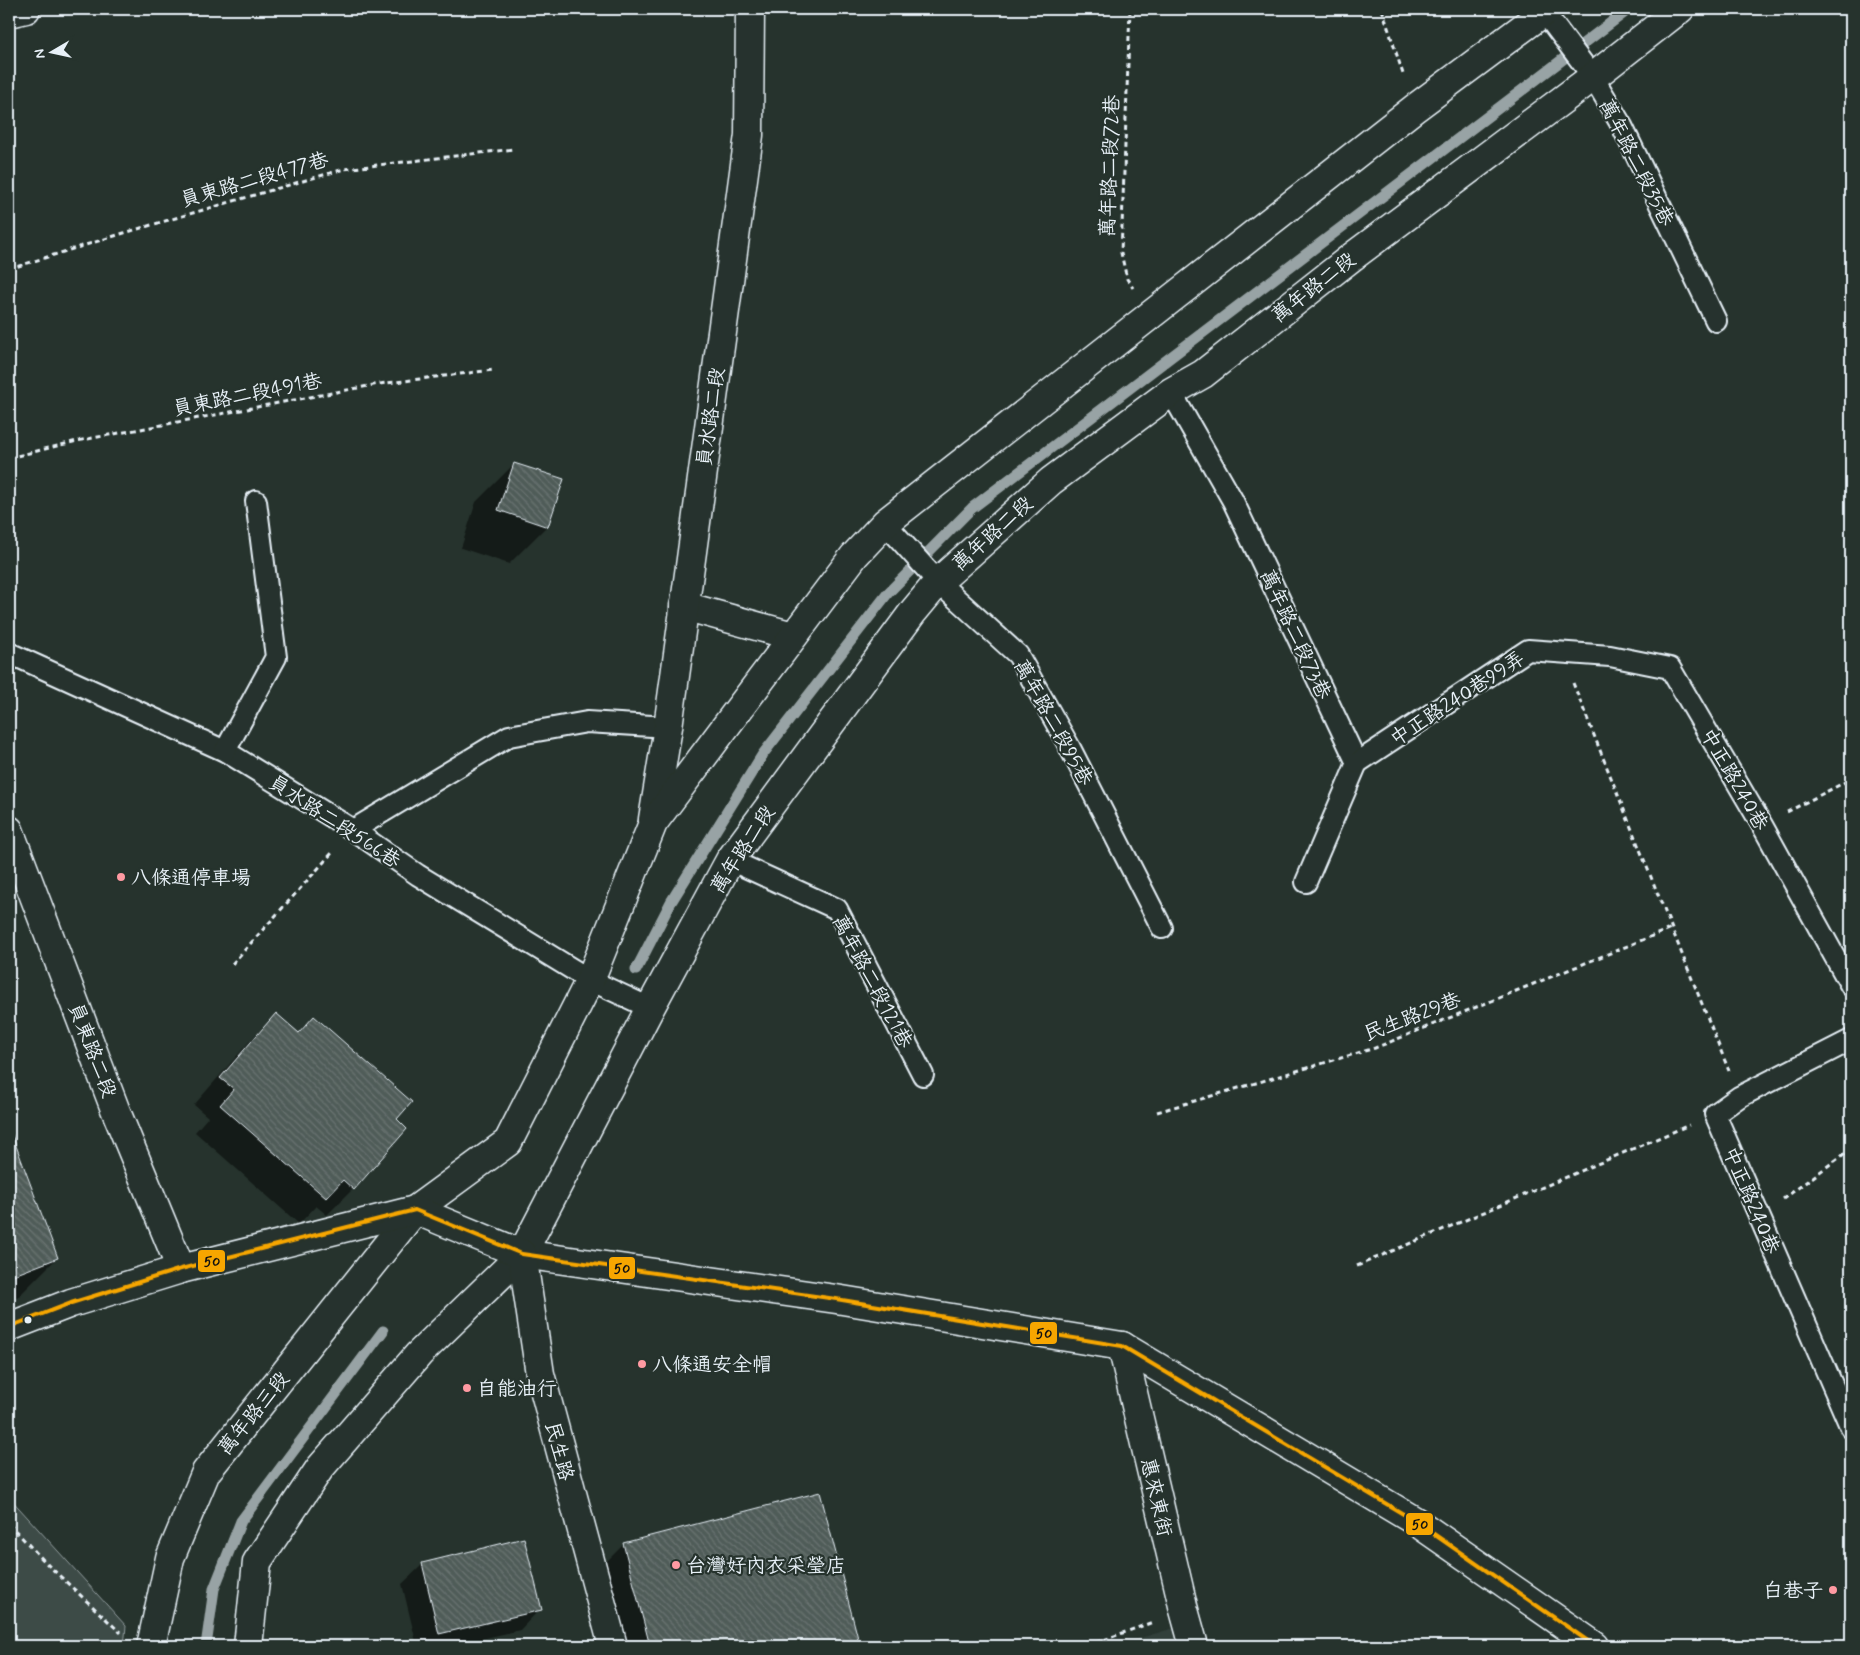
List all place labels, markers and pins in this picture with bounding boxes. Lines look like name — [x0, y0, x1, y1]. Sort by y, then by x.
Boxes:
place label: 八條通停車場 — [131, 865, 251, 892]
marker: 八條通停車場 — [115, 871, 127, 883]
unlabelled marker — [23, 1315, 33, 1325]
place label: 八條通安全帽 — [652, 1352, 772, 1379]
marker: 八條通安全帽 — [636, 1358, 648, 1370]
place label: 自能油行 — [477, 1376, 557, 1403]
marker: 自能油行 — [461, 1382, 473, 1394]
place label: 台灣好內衣采瑩店 — [686, 1553, 846, 1580]
marker: 台灣好內衣采瑩店 — [670, 1559, 682, 1571]
place label: 白巷子 — [1763, 1578, 1823, 1605]
marker: 白巷子 — [1827, 1584, 1839, 1596]

